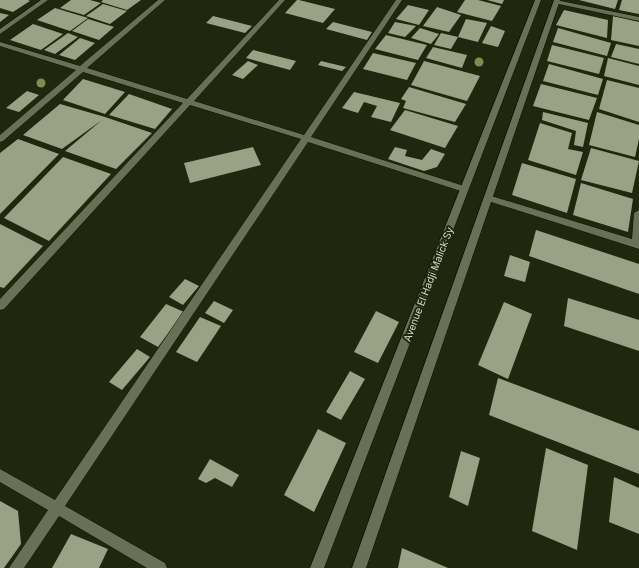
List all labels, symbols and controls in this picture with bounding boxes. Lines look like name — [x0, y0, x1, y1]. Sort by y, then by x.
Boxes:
street label: Avenue El Hadji Malick Sy — [401, 225, 456, 343]

